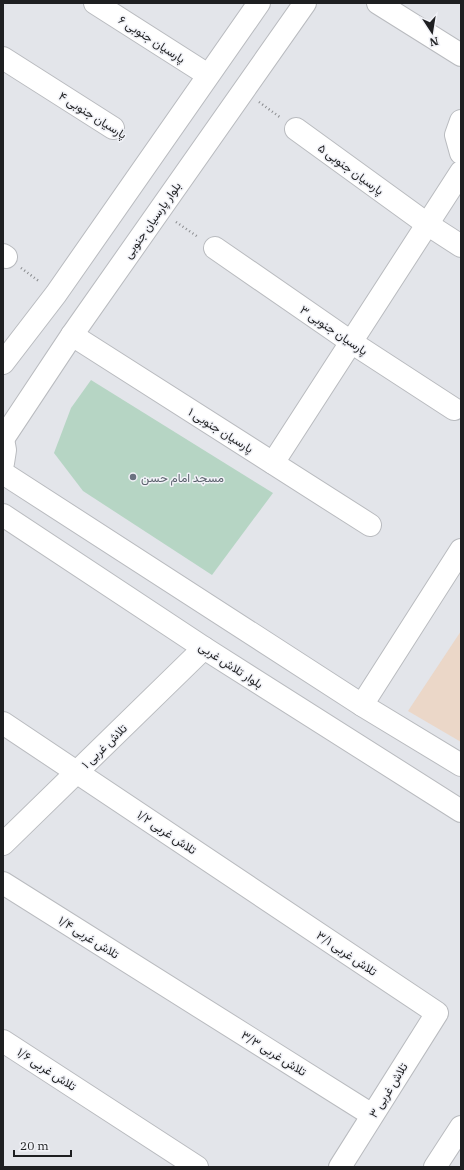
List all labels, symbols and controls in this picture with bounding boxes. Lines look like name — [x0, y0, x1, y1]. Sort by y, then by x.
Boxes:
street label: ۶ پارسیان جنوبی — [115, 12, 188, 67]
north arrow — [412, 12, 452, 52]
text: N — [428, 34, 440, 50]
street label: ۴ پارسیان جنوبی — [56, 88, 130, 143]
street label: ۵ پارسیان جنوبی — [315, 140, 387, 199]
street label: بلوار پارسیان جنوبی — [120, 179, 185, 262]
street label: ۳ پارسیان جنوبی — [297, 302, 371, 359]
street label: ۱ پارسیان جنوبی — [185, 404, 257, 457]
place label: مسجد امام حسن — [141, 470, 224, 486]
marker: مسجد امام حسن — [128, 472, 138, 482]
street label: بلوار تلاش غربی — [196, 639, 266, 692]
street label: ۱ تلاش غربی — [78, 721, 131, 772]
street label: ۱/۲ تلاش غربی — [134, 807, 199, 858]
street label: ۱/۴ تلاش غربی — [55, 912, 122, 962]
street label: ۳/۱ تلاش غربی — [313, 927, 380, 980]
street label: ۳/۳ تلاش غربی — [238, 1027, 309, 1080]
street label: ۱/۶ تلاش غربی — [14, 1044, 79, 1095]
street label: ۳ تلاش غربی — [365, 1060, 412, 1121]
scale bar — [14, 1132, 71, 1158]
text: 20 m — [20, 1138, 49, 1153]

